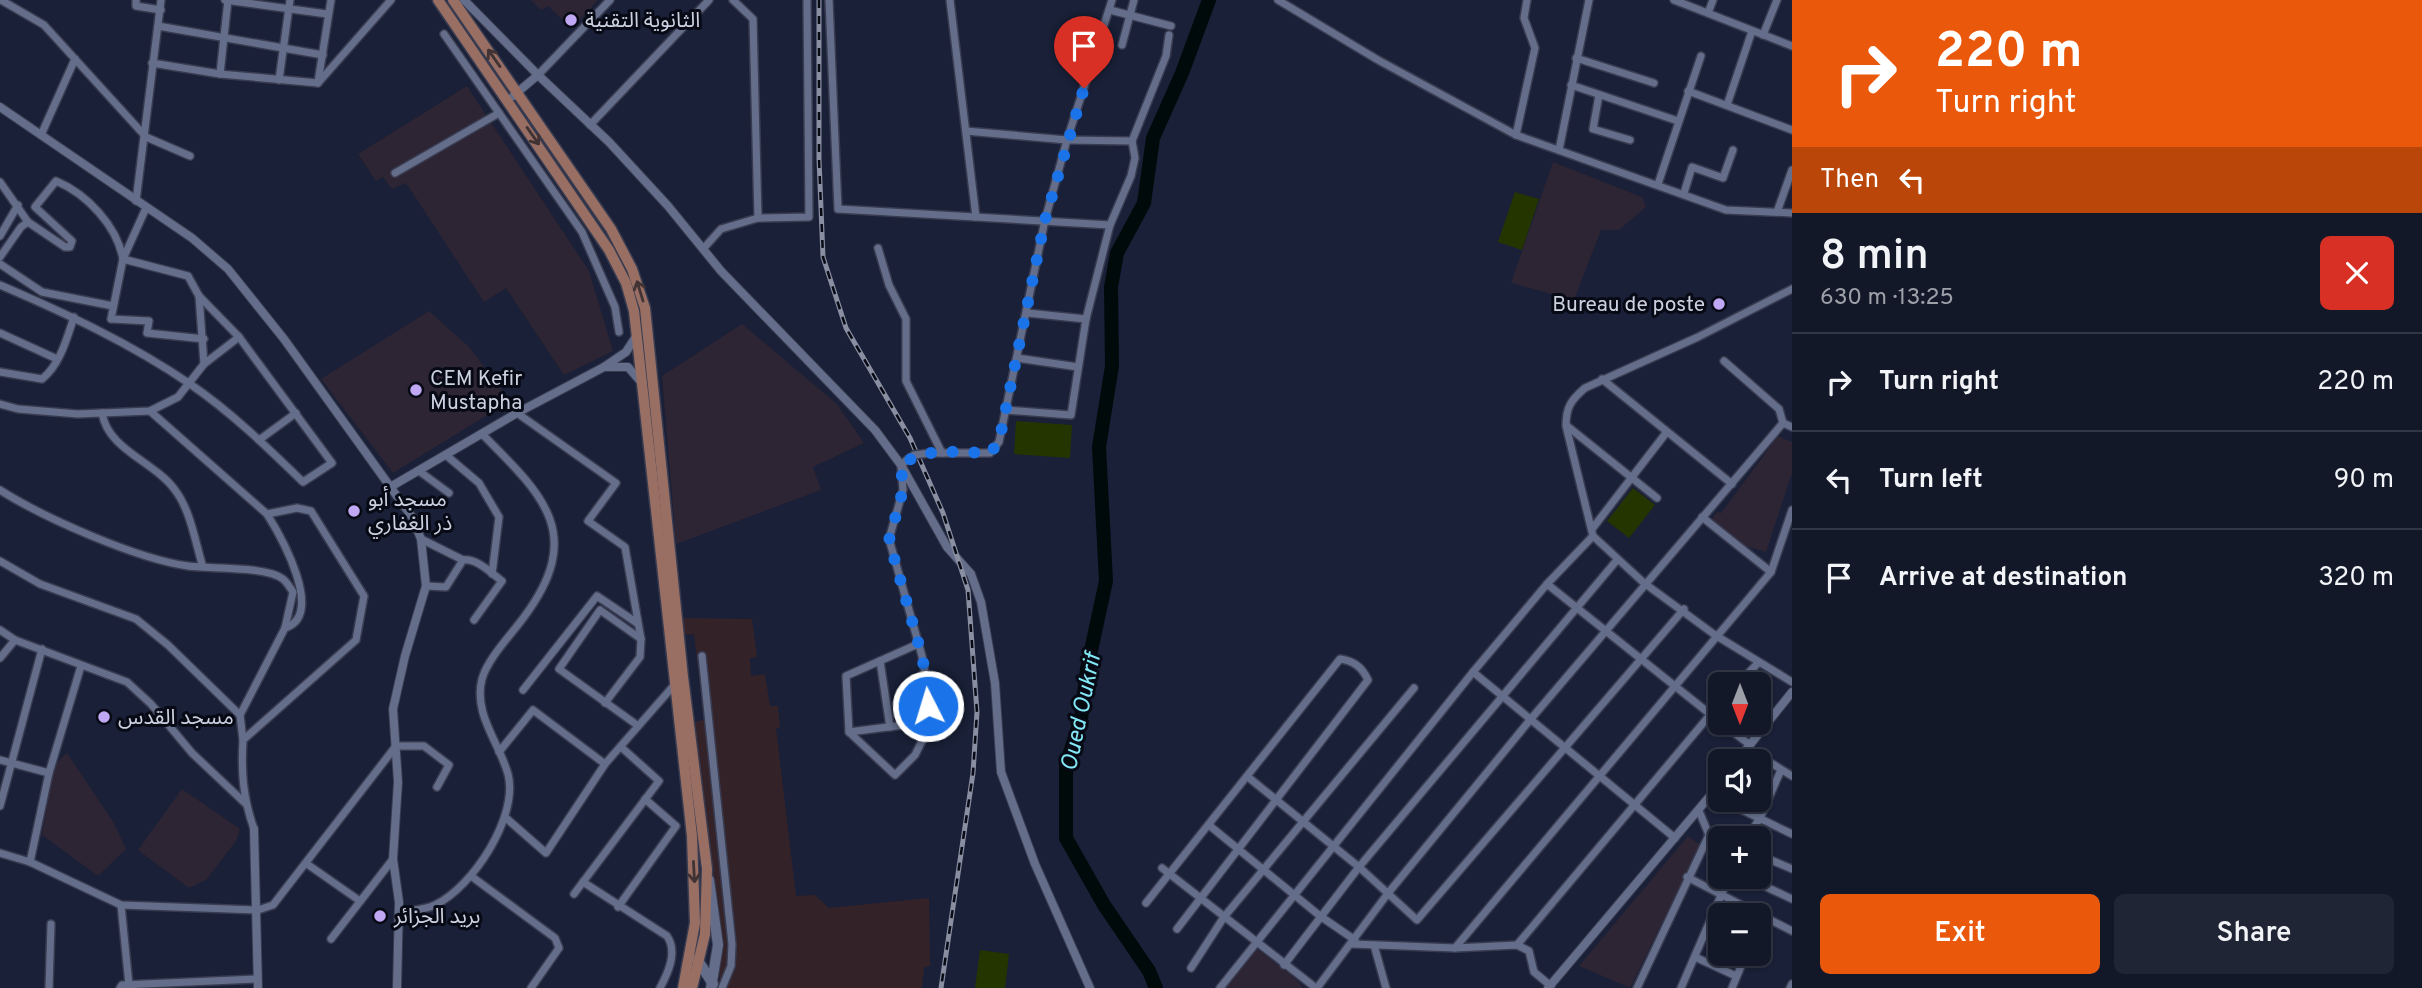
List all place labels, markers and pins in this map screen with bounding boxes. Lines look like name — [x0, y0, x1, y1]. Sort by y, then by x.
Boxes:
place label: الثانوية التقنية — [585, 8, 700, 35]
marker: الثانوية التقنية — [563, 12, 579, 28]
pin — [1054, 16, 1114, 88]
place label: Bureau de poste — [1552, 292, 1705, 319]
marker: Bureau de poste — [1711, 296, 1727, 312]
place label: CEM Kefir Mustapha — [430, 366, 522, 417]
marker: CEM Kefir Mustapha — [408, 382, 424, 398]
place label: مسجد أبو ذر الغفاري — [368, 486, 452, 539]
marker: مسجد أبو ذر الغفاري — [346, 503, 362, 519]
place label: مسجد القدس — [118, 705, 234, 732]
marker: مسجد القدس — [96, 709, 112, 725]
place label: بريد الجزائر — [393, 904, 480, 931]
marker: بريد الجزائر — [372, 908, 388, 924]

